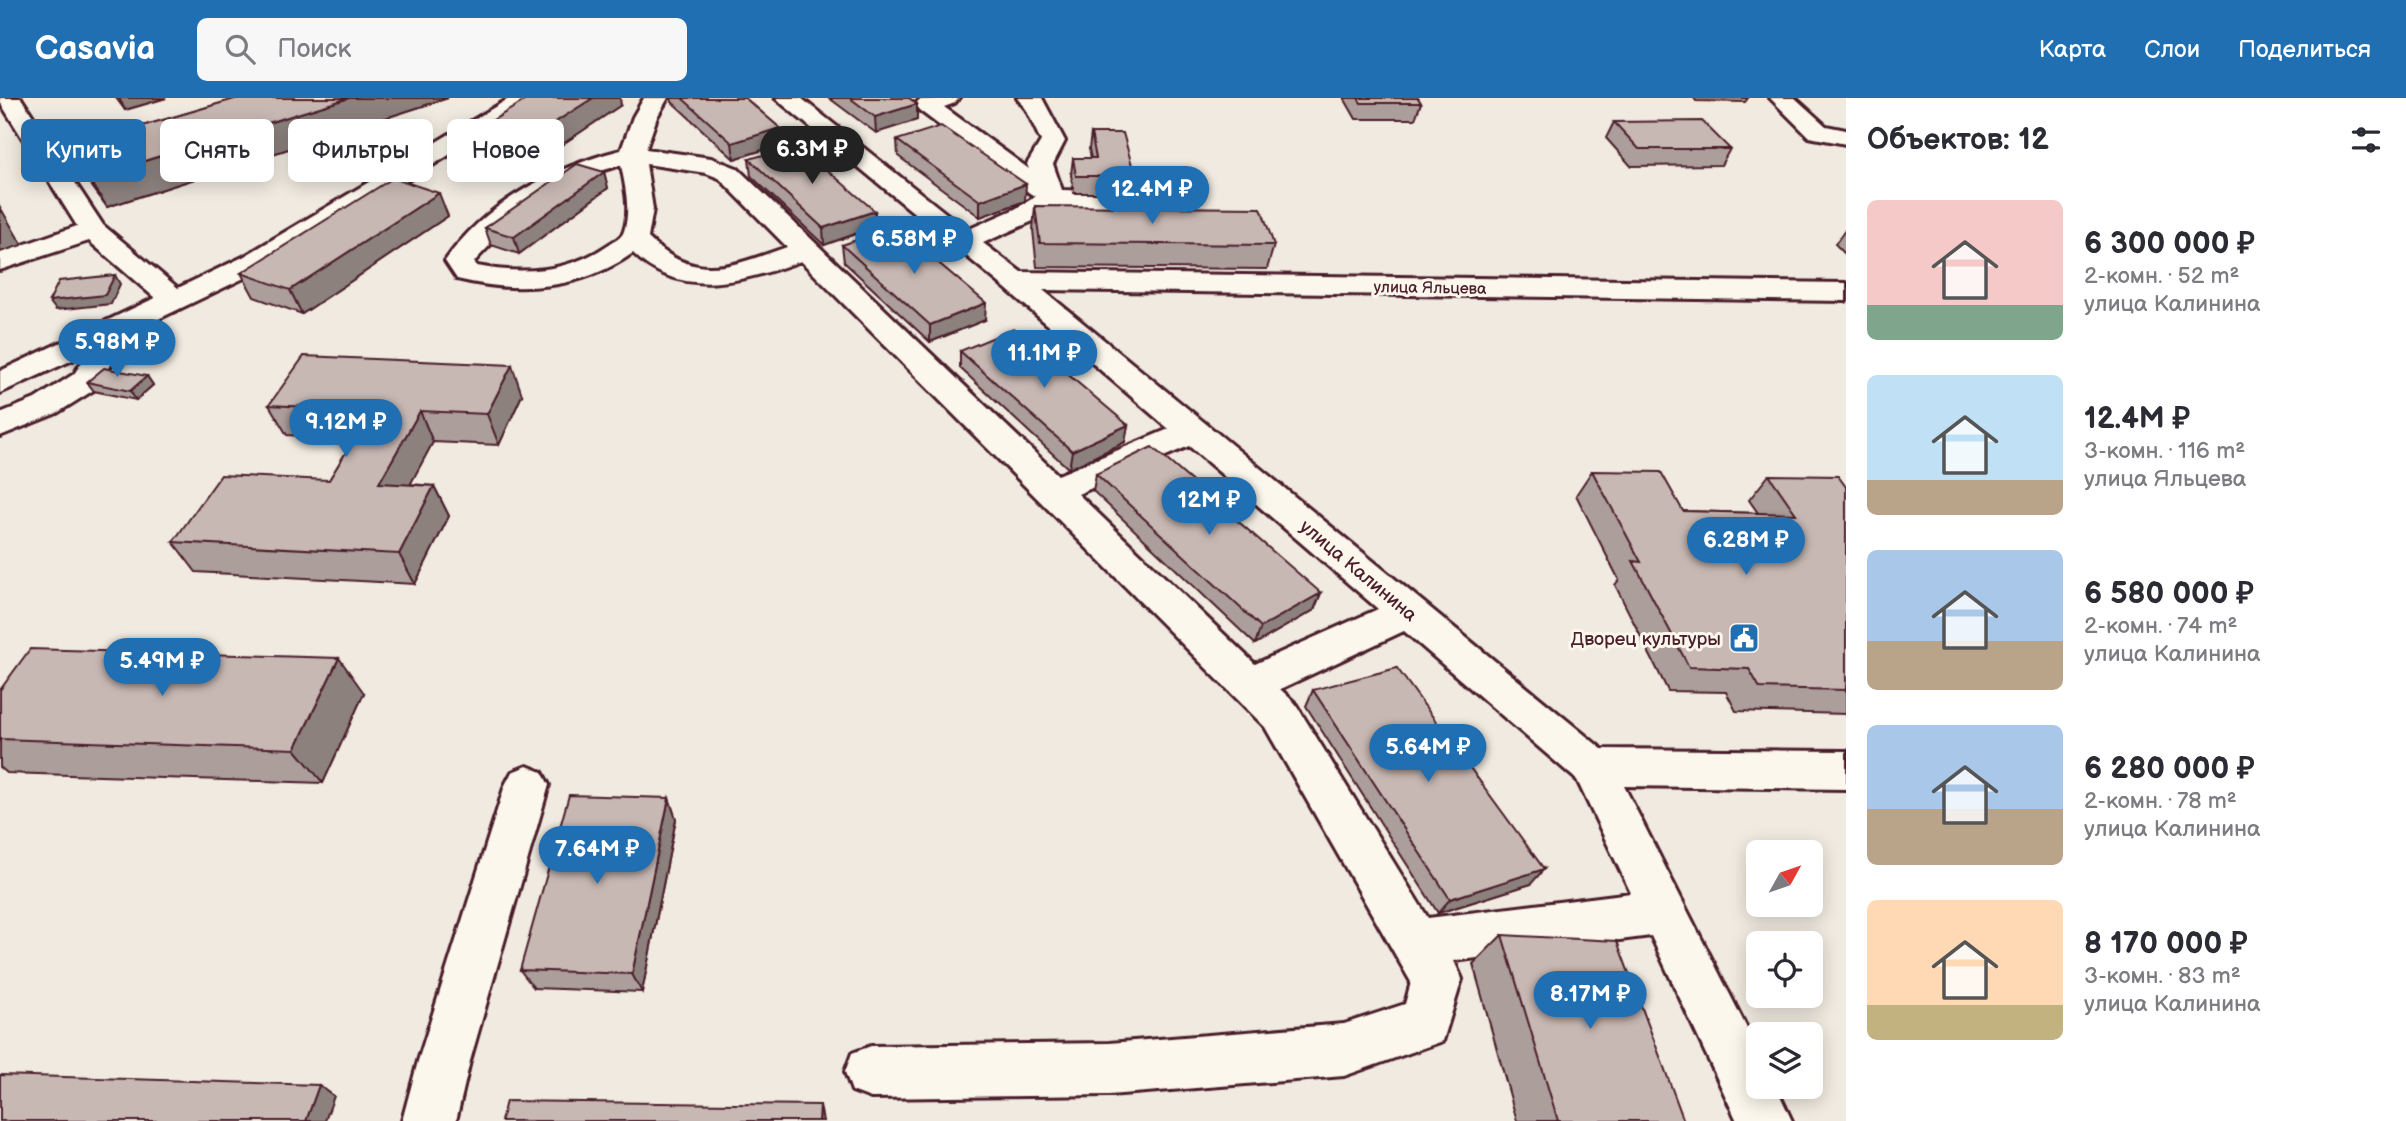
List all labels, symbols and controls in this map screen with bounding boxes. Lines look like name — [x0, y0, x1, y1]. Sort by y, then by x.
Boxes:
search box — [197, 18, 687, 81]
text: Casavia — [35, 29, 155, 69]
icon: search — [221, 30, 259, 68]
text: Поиск — [277, 34, 351, 65]
text: Карта — [2039, 35, 2106, 64]
text: Слои — [2144, 35, 2200, 64]
text: Поделиться — [2238, 35, 2371, 64]
chip: Купить — [21, 119, 146, 182]
chip: Снять — [160, 119, 274, 182]
chip: Фильтры — [288, 119, 433, 182]
chip: Новое — [447, 119, 564, 182]
icon: filters — [2347, 121, 2385, 159]
text: Объектов: 12 — [1867, 122, 2049, 158]
pin: 6.3M ₽ — [755, 126, 869, 186]
text: 6.3M ₽ — [776, 135, 848, 163]
pin: 12.4M ₽ — [1087, 166, 1217, 226]
text: 12.4M ₽ — [1111, 175, 1193, 203]
pin: 6.58M ₽ — [849, 216, 979, 276]
text: 6.58M ₽ — [871, 225, 957, 253]
text: 6 300 000 ₽ — [2084, 226, 2255, 262]
icon: home — [1923, 228, 2007, 312]
text: 2-комн. · 52 m² — [2084, 262, 2239, 290]
street label: улица Яльцева — [1373, 278, 1487, 299]
text: улица Калинина — [2084, 290, 2261, 318]
pin: 5.98M ₽ — [52, 320, 182, 379]
text: 5.98M ₽ — [74, 328, 160, 356]
pin: 11.1M ₽ — [979, 330, 1109, 390]
text: 11.1M ₽ — [1007, 339, 1081, 367]
pin: 9.12M ₽ — [281, 400, 411, 459]
text: 12.4M ₽ — [2084, 401, 2190, 437]
icon: home — [1923, 403, 2007, 487]
text: 9.12M ₽ — [305, 408, 387, 436]
text: 3-комн. · 116 m² — [2084, 437, 2245, 465]
text: улица Яльцева — [2084, 465, 2246, 493]
pin: 12M ₽ — [1160, 478, 1258, 537]
text: 12M ₽ — [1178, 486, 1240, 514]
street label: улица Калинина — [1295, 515, 1421, 627]
pin: 6.28M ₽ — [1681, 518, 1811, 577]
text: 6.28M ₽ — [1703, 526, 1789, 554]
text: 6 580 000 ₽ — [2084, 576, 2254, 612]
icon: home — [1923, 578, 2007, 662]
text: 2-комн. · 74 m² — [2084, 612, 2237, 640]
public building icon: Дворец культуры — [1727, 621, 1761, 655]
place label: Дворец культуры — [1571, 628, 1721, 651]
pin: 5.49M ₽ — [97, 638, 227, 698]
text: улица Калинина — [2084, 640, 2261, 668]
text: 5.49M ₽ — [120, 647, 204, 675]
pin: 5.64M ₽ — [1363, 724, 1493, 784]
text: 5.64M ₽ — [1385, 733, 1471, 761]
text: 6 280 000 ₽ — [2084, 751, 2255, 787]
icon: home — [1923, 753, 2007, 837]
text: 2-комн. · 78 m² — [2084, 787, 2237, 815]
text: улица Калинина — [2084, 815, 2261, 843]
pin: 7.64M ₽ — [532, 826, 662, 886]
text: 7.64M ₽ — [555, 835, 639, 863]
north arrow — [1746, 840, 1824, 917]
map controls — [1746, 840, 1823, 1099]
text: 8 170 000 ₽ — [2084, 926, 2248, 962]
icon: home — [1923, 928, 2007, 1012]
button: locate — [1746, 931, 1823, 1008]
text: 3-комн. · 83 m² — [2084, 962, 2241, 990]
pin: 8.17M ₽ — [1525, 972, 1655, 1031]
text: 8.17M ₽ — [1550, 980, 1630, 1008]
text: улица Калинина — [2084, 990, 2261, 1018]
button: layers — [1746, 1022, 1823, 1099]

